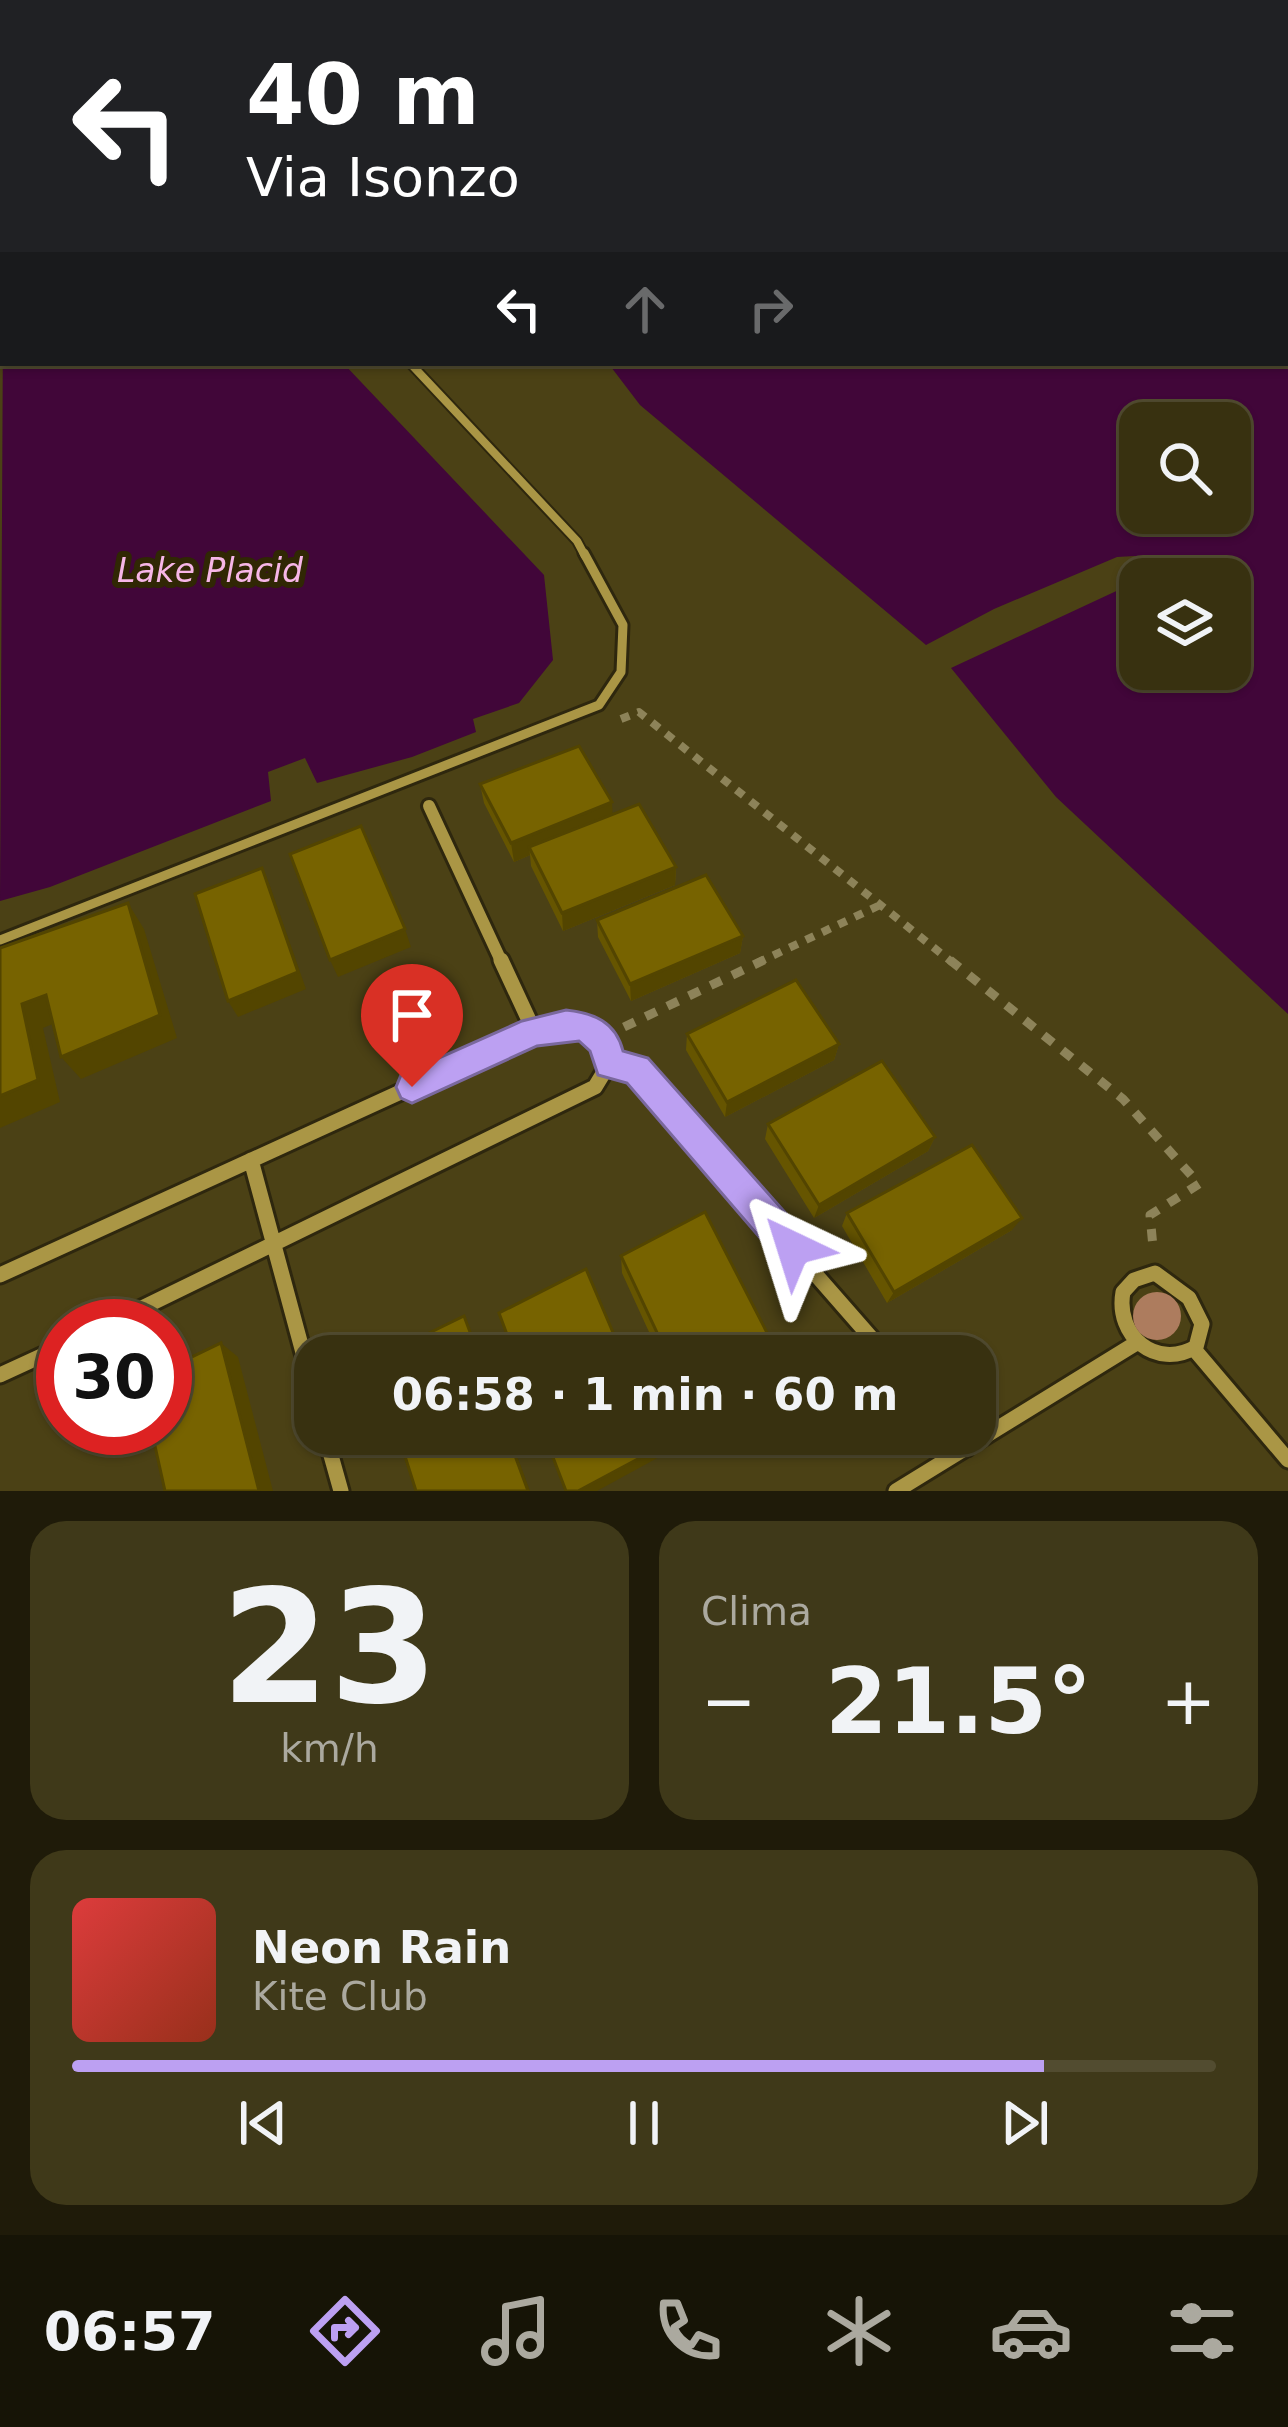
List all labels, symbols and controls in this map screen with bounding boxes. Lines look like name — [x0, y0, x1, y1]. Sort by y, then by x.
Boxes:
text: 40 m — [246, 46, 480, 144]
icon: left — [48, 48, 204, 204]
text: Via Isonzo — [246, 146, 520, 209]
icon: left — [486, 276, 552, 342]
icon: ahead — [612, 276, 678, 342]
icon: right — [738, 276, 804, 342]
map controls — [1119, 402, 1251, 690]
button: search — [1119, 402, 1251, 534]
water label: Lake Placid — [117, 551, 304, 590]
button: layers — [1119, 558, 1251, 690]
pin — [361, 964, 463, 1087]
icon: arrive — [379, 982, 445, 1048]
position arrow — [730, 1185, 856, 1311]
speed limit sign: 30 — [36, 1299, 192, 1455]
text: 06:58 · 1 min · 60 m — [392, 1368, 898, 1421]
text: 23 — [221, 1557, 438, 1739]
text: Clima — [701, 1589, 812, 1634]
text: 21.5° — [825, 1649, 1092, 1754]
text: − — [701, 1663, 756, 1740]
text: + — [1161, 1663, 1216, 1740]
text: km/h — [280, 1726, 379, 1771]
text: Neon Rain — [252, 1921, 511, 1974]
text: Kite Club — [252, 1974, 428, 2019]
icon: previous — [230, 2090, 296, 2156]
icon: pause — [611, 2090, 677, 2156]
icon: next — [992, 2090, 1058, 2156]
icon: directions — [303, 2289, 387, 2373]
icon: music — [474, 2289, 558, 2373]
icon: phone — [646, 2289, 730, 2373]
icon: climate — [817, 2289, 901, 2373]
icon: car — [989, 2289, 1073, 2373]
icon: filters — [1160, 2289, 1244, 2373]
text: 06:57 — [44, 2300, 216, 2363]

